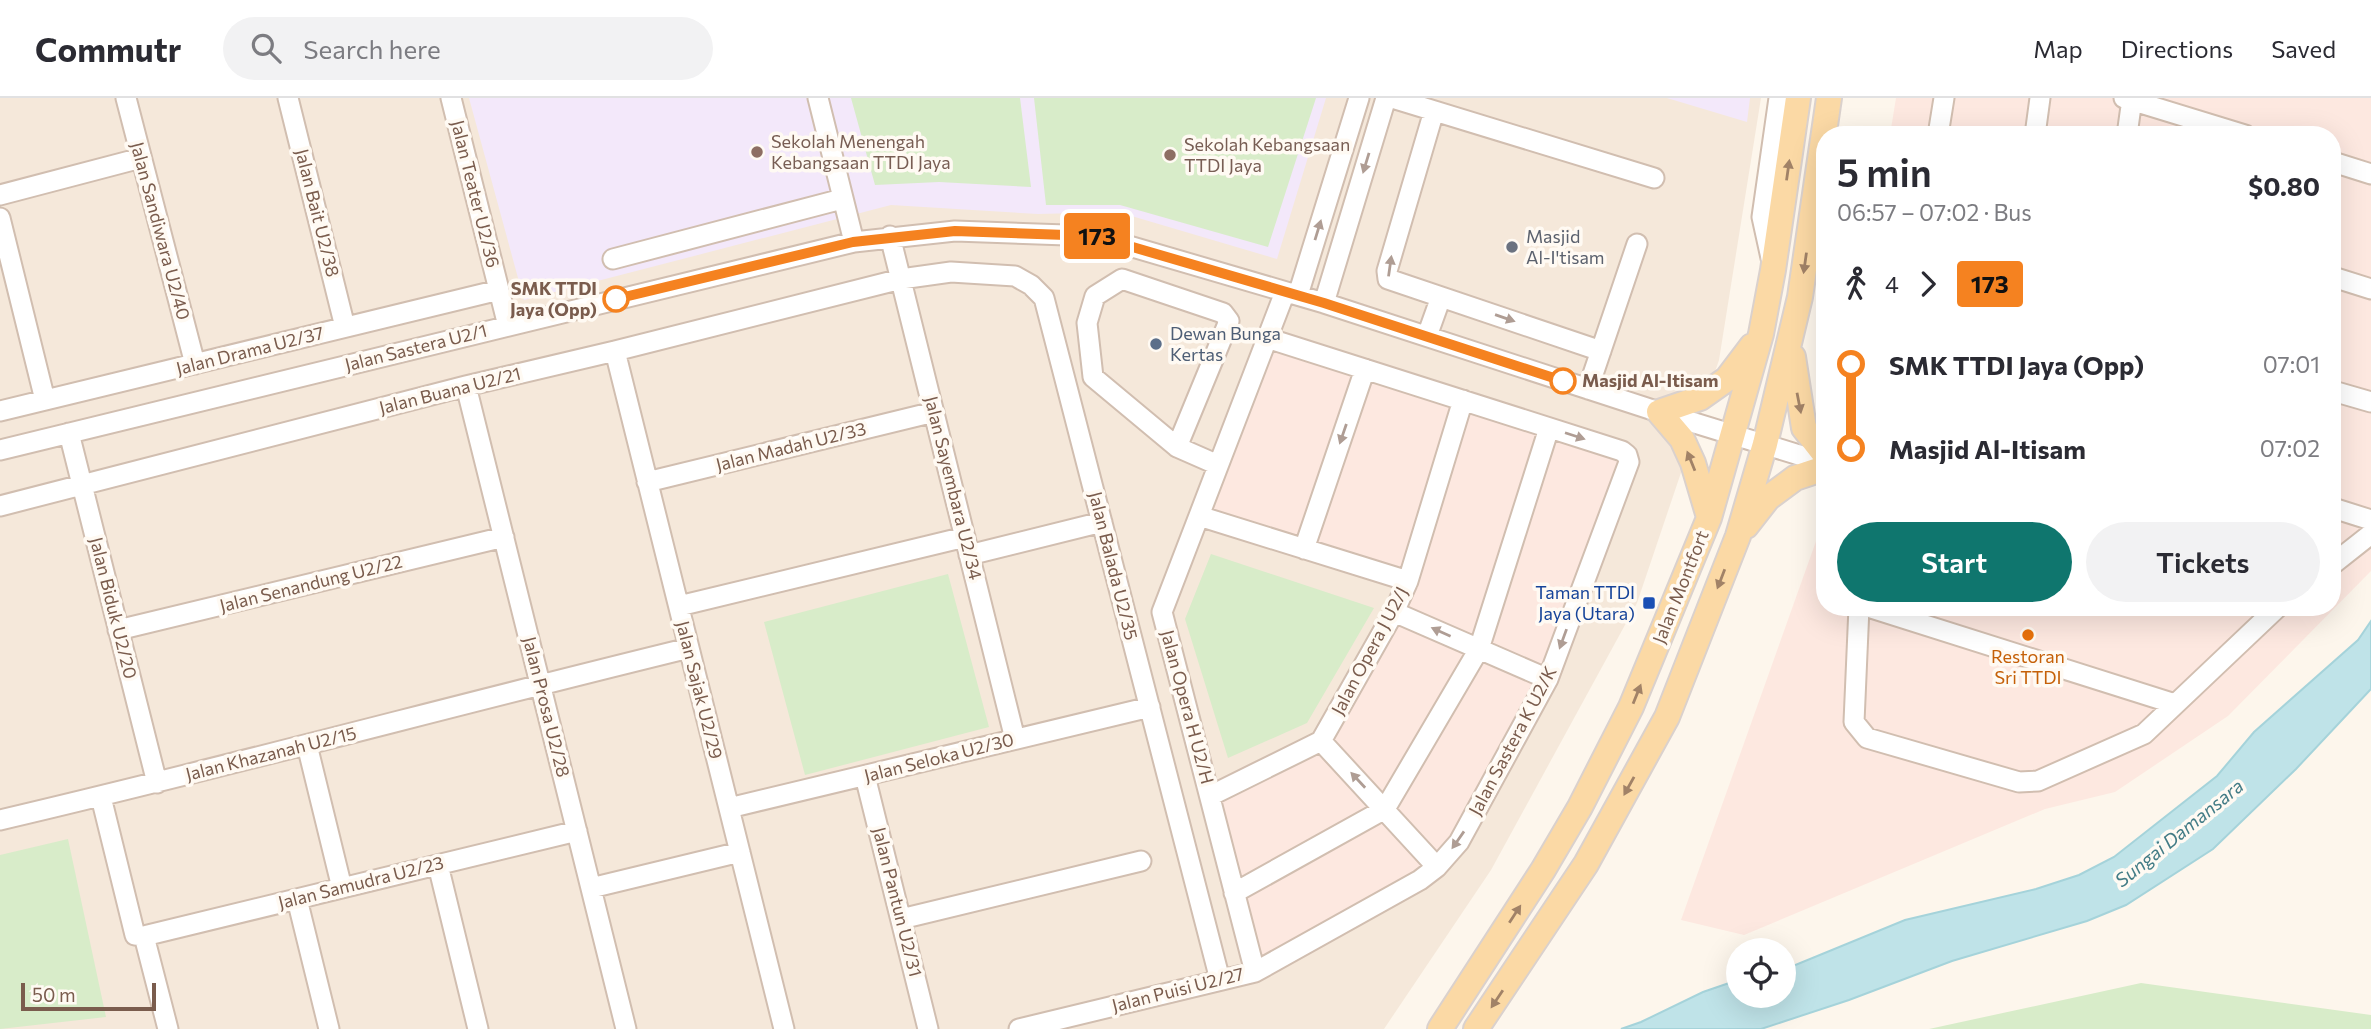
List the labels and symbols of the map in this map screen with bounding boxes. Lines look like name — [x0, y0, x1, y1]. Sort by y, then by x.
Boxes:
street label: Jalan Teater U2/36 — [447, 118, 505, 270]
place label: Sekolah Menengah Kebangsaan TTDI Jaya — [771, 130, 951, 173]
place label: Sekolah Kebangsaan TTDI Jaya — [1184, 133, 1350, 176]
street label: Jalan Sandiwara U2/40 — [127, 139, 195, 322]
marker: Sekolah Menengah Kebangsaan TTDI Jaya — [749, 144, 765, 160]
street label: Jalan Bait U2/38 — [291, 146, 345, 279]
marker: Sekolah Kebangsaan TTDI Jaya — [1162, 147, 1178, 163]
one-way arrow — [1361, 153, 1371, 174]
one-way arrow — [1783, 159, 1794, 181]
line badge: 173 — [1057, 213, 1137, 259]
one-way arrow — [1314, 219, 1324, 240]
place label: Masjid Al-I'tisam — [1526, 225, 1605, 268]
marker: Masjid Al-I'tisam — [1504, 239, 1520, 255]
one-way arrow — [1800, 252, 1811, 274]
one-way arrow — [1385, 255, 1396, 277]
place label: SMK TTDI Jaya (Opp) — [510, 277, 597, 320]
marker: SMK TTDI Jaya (Opp) — [603, 286, 629, 312]
one-way arrow — [1495, 314, 1516, 324]
street label: Jalan Sastera U2/1 — [342, 319, 489, 375]
street label: Jalan Drama U2/37 — [174, 321, 326, 379]
place label: Dewan Bunga Kertas — [1170, 322, 1281, 365]
marker: Dewan Bunga Kertas — [1148, 336, 1164, 352]
street label: Jalan Buana U2/21 — [377, 362, 523, 418]
marker: Masjid Al-Itisam — [1550, 368, 1576, 394]
place label: Masjid Al-Itisam — [1582, 369, 1718, 391]
one-way arrow — [1794, 392, 1805, 414]
street label: Jalan Sayembara U2/34 — [920, 394, 987, 582]
street label: Jalan Madah U2/33 — [713, 417, 868, 475]
one-way arrow — [1337, 423, 1348, 444]
one-way arrow — [1565, 431, 1586, 442]
one-way arrow — [1686, 450, 1697, 471]
street label: Jalan Balada U2/35 — [1085, 489, 1143, 642]
street label: Jalan Montfort — [1647, 527, 1713, 646]
street label: Jalan Biduk U2/20 — [86, 535, 142, 681]
street label: Jalan Senandung U2/22 — [217, 550, 404, 616]
one-way arrow — [1715, 568, 1726, 589]
place label: Taman TTDI Jaya (Utara) — [1535, 581, 1635, 624]
street label: Jalan Opera J U2/J — [1326, 583, 1412, 718]
marker: Taman TTDI Jaya (Utara) — [1641, 595, 1657, 611]
street label: Jalan Sajak U2/29 — [672, 618, 728, 761]
one-way arrow — [1431, 626, 1451, 638]
street label: Jalan Opera H U2/H — [1157, 627, 1219, 786]
marker: Restoran Sri TTDI — [2020, 627, 2036, 643]
one-way arrow — [1557, 629, 1568, 650]
street label: Jalan Prosa U2/28 — [519, 634, 575, 779]
place label: Restoran Sri TTDI — [1991, 645, 2065, 688]
street label: Jalan Sastera K U2/K — [1463, 662, 1561, 819]
one-way arrow — [1631, 683, 1642, 704]
street label: Jalan Khazanah U2/15 — [183, 721, 358, 785]
street label: Jalan Seloka U2/30 — [862, 728, 1016, 786]
one-way arrow — [1350, 771, 1366, 789]
water label: Sungai Damansara — [2110, 774, 2248, 891]
one-way arrow — [1623, 776, 1635, 796]
street label: Jalan Pantun U2/31 — [869, 825, 927, 979]
one-way arrow — [1451, 831, 1465, 849]
street label: Jalan Samudra U2/23 — [276, 851, 446, 913]
one-way arrow — [1508, 905, 1521, 924]
street label: Jalan Puisi U2/27 — [1109, 962, 1246, 1016]
scale bar — [21, 980, 156, 1012]
one-way arrow — [1491, 989, 1504, 1008]

